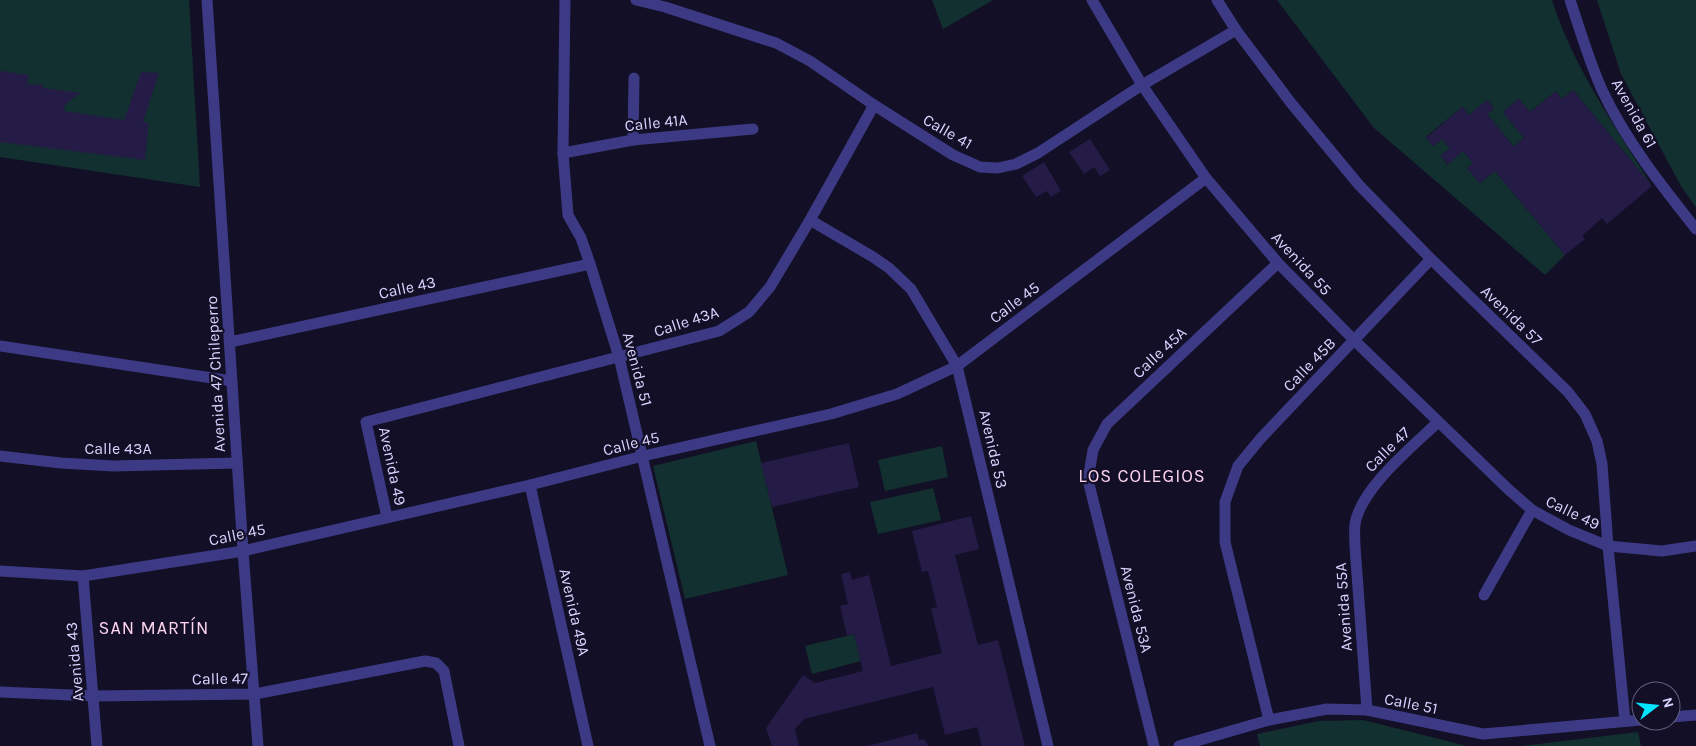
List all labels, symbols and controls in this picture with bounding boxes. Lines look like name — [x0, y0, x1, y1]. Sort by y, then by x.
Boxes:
street label: Avenida 61 — [1608, 75, 1661, 151]
street label: Calle 41A — [624, 110, 688, 135]
street label: Calle 41 — [920, 110, 976, 153]
street label: Avenida 55 — [1268, 228, 1336, 299]
street label: Calle 43 — [377, 272, 437, 303]
street label: Calle 45 — [986, 277, 1043, 327]
street label: Avenida 57 — [1477, 281, 1547, 350]
street label: Avenida 47 Chileperro — [202, 295, 229, 453]
street label: Calle 43A — [651, 302, 721, 341]
street label: Calle 45A — [1128, 323, 1190, 382]
street label: Avenida 51 — [619, 330, 657, 408]
street label: Calle 45B — [1279, 333, 1340, 395]
street label: Avenida 53 — [975, 408, 1012, 490]
street label: Calle 47 — [1361, 422, 1414, 476]
street label: Avenida 49 — [375, 425, 410, 507]
street label: Calle 45 — [601, 427, 661, 460]
street label: Calle 43A — [84, 439, 152, 458]
district label: LOS COLEGIOS — [1078, 465, 1206, 487]
street label: Calle 49 — [1543, 491, 1603, 534]
street label: Calle 45 — [207, 519, 267, 550]
street label: Avenida 55A — [1331, 562, 1356, 652]
street label: Avenida 53A — [1116, 564, 1157, 655]
street label: Avenida 49A — [555, 567, 594, 658]
district label: SAN MARTÍN — [99, 616, 209, 639]
street label: Avenida 43 — [62, 621, 87, 703]
street label: Calle 47 — [192, 669, 249, 688]
north arrow — [1631, 681, 1681, 731]
street label: Calle 51 — [1383, 689, 1439, 718]
text: N — [1658, 695, 1678, 710]

